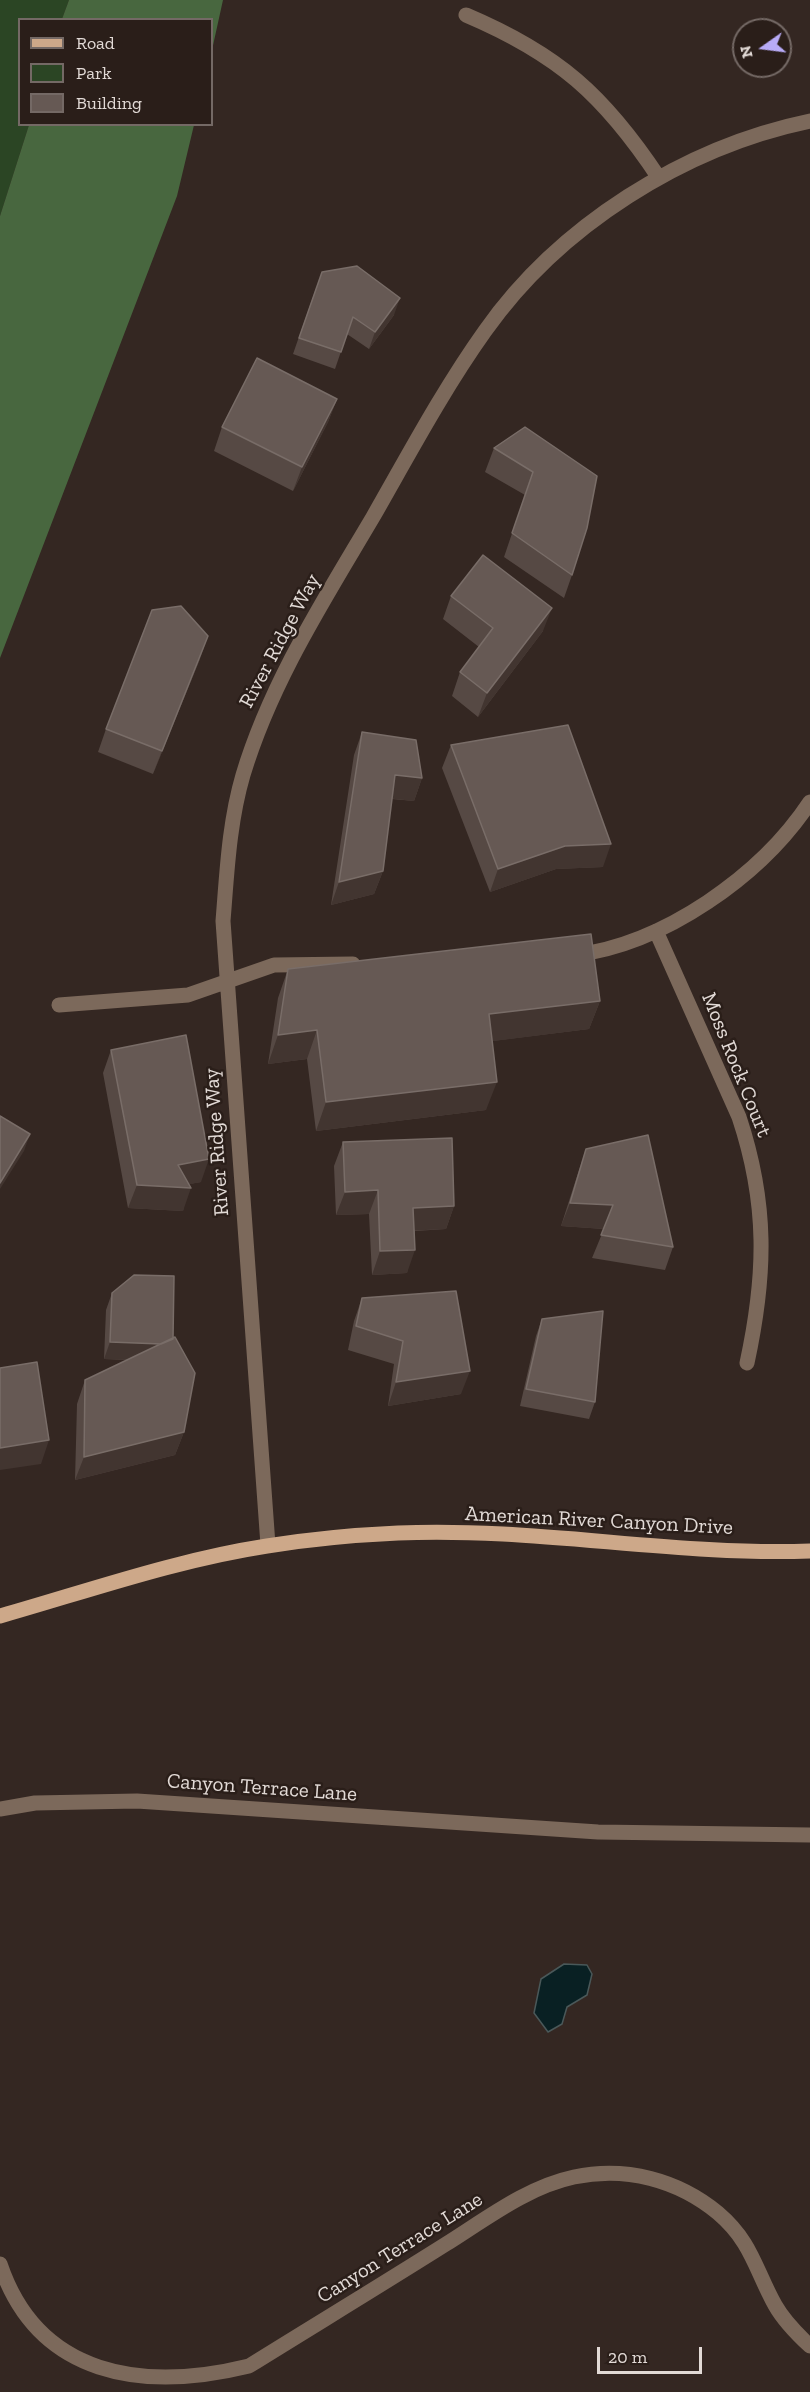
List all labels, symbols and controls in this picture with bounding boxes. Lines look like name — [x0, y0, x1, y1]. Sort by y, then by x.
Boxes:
legend — [18, 18, 213, 126]
north arrow — [732, 18, 792, 78]
text: Road — [76, 32, 115, 54]
text: N — [735, 44, 757, 60]
text: Park — [76, 62, 112, 84]
text: Building — [76, 92, 142, 114]
street label: River Ridge Way — [234, 570, 326, 712]
street label: Moss Rock Court — [696, 989, 776, 1141]
street label: River Ridge Way — [199, 1067, 235, 1217]
street label: American River Canyon Drive — [465, 1501, 733, 1541]
street label: Canyon Terrace Lane — [166, 1769, 358, 1807]
street label: Canyon Terrace Lane — [313, 2187, 487, 2309]
scale bar — [600, 2335, 705, 2373]
text: 20 m — [608, 2346, 647, 2368]

